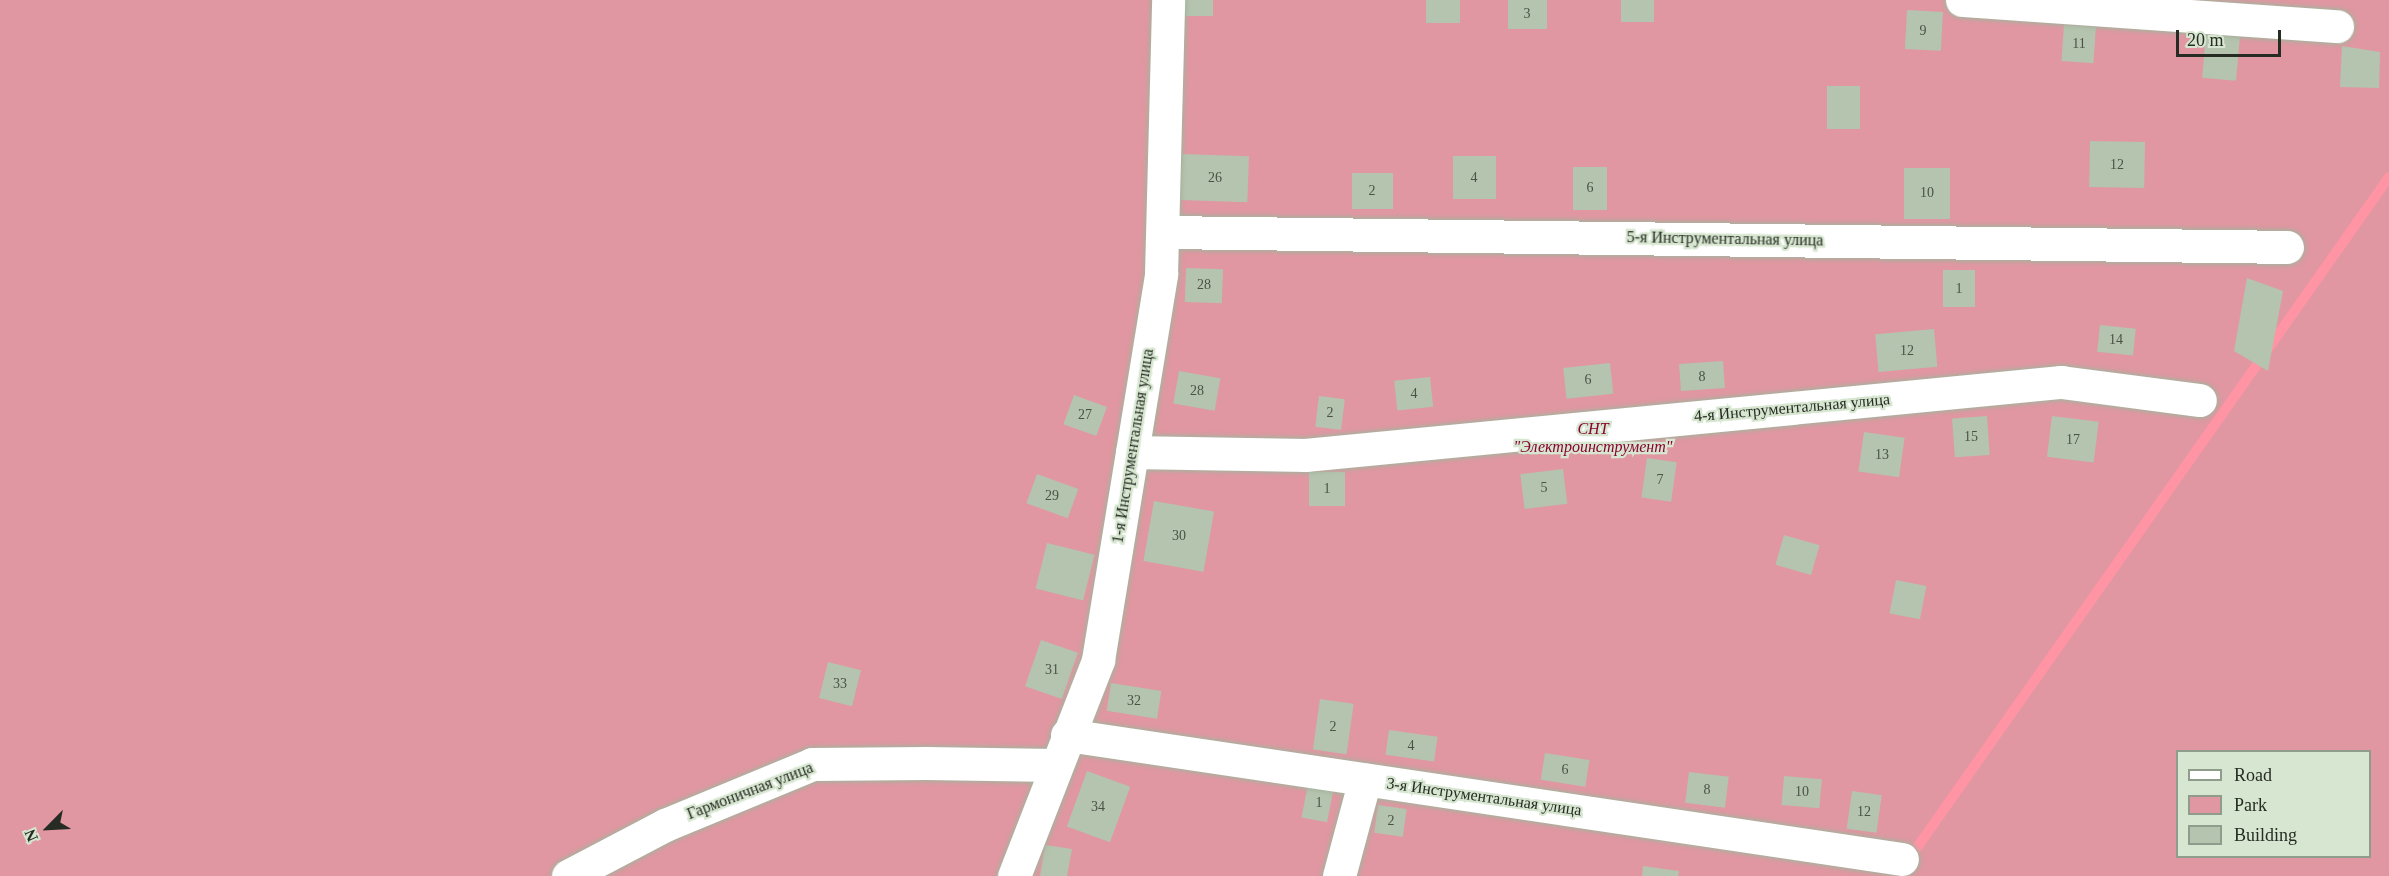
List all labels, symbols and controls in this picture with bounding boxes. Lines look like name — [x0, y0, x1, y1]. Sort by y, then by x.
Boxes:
house number: 3 — [1524, 6, 1530, 22]
scale bar — [2179, 18, 2284, 56]
house number: 9 — [1920, 23, 1926, 39]
text: 20 m — [2187, 30, 2224, 50]
house number: 11 — [2072, 36, 2086, 52]
house number: 12 — [2110, 157, 2124, 173]
house number: 26 — [1208, 170, 1222, 186]
house number: 4 — [1470, 170, 1478, 186]
house number: 6 — [1586, 180, 1594, 196]
house number: 2 — [1368, 183, 1376, 199]
house number: 10 — [1920, 185, 1934, 201]
street label: 5-я Инструментальная улица — [1626, 228, 1824, 250]
house number: 28 — [1197, 277, 1211, 293]
house number: 1 — [1956, 281, 1962, 297]
house number: 14 — [2109, 332, 2123, 348]
house number: 12 — [1900, 343, 1914, 359]
street label: 1-я Инструментальная улица — [1108, 347, 1158, 545]
house number: 8 — [1699, 369, 1706, 385]
house number: 6 — [1585, 372, 1592, 388]
house number: 28 — [1190, 383, 1204, 399]
house number: 4 — [1410, 386, 1418, 402]
street label: 4-я Инструментальная улица — [1693, 390, 1891, 426]
house number: 2 — [1326, 405, 1334, 421]
house number: 27 — [1078, 407, 1092, 423]
park label: СНТ "Электроинструмент" — [1514, 419, 1672, 457]
house number: 15 — [1964, 429, 1978, 445]
house number: 17 — [2066, 432, 2080, 448]
house number: 13 — [1875, 447, 1889, 463]
house number: 7 — [1657, 472, 1664, 488]
house number: 5 — [1540, 480, 1547, 496]
house number: 1 — [1324, 481, 1330, 497]
house number: 29 — [1045, 488, 1059, 504]
house number: 30 — [1172, 528, 1186, 544]
house number: 31 — [1045, 662, 1059, 678]
house number: 33 — [833, 676, 847, 692]
house number: 32 — [1127, 693, 1141, 709]
house number: 2 — [1330, 719, 1336, 735]
house number: 4 — [1408, 738, 1414, 754]
legend — [2176, 750, 2371, 858]
street label: Гармоничная улица — [684, 758, 816, 824]
house number: 6 — [1562, 762, 1568, 778]
text: Road — [2234, 765, 2272, 785]
street label: 3-я Инструментальная улица — [1385, 774, 1583, 820]
house number: 8 — [1704, 782, 1710, 798]
house number: 10 — [1795, 784, 1809, 800]
house number: 1 — [1316, 795, 1322, 811]
text: Park — [2234, 795, 2267, 815]
north arrow — [18, 798, 78, 858]
house number: 34 — [1091, 799, 1105, 815]
house number: 12 — [1857, 804, 1871, 820]
house number: 2 — [1388, 813, 1394, 829]
text: Building — [2234, 825, 2297, 845]
text: N — [21, 827, 41, 844]

